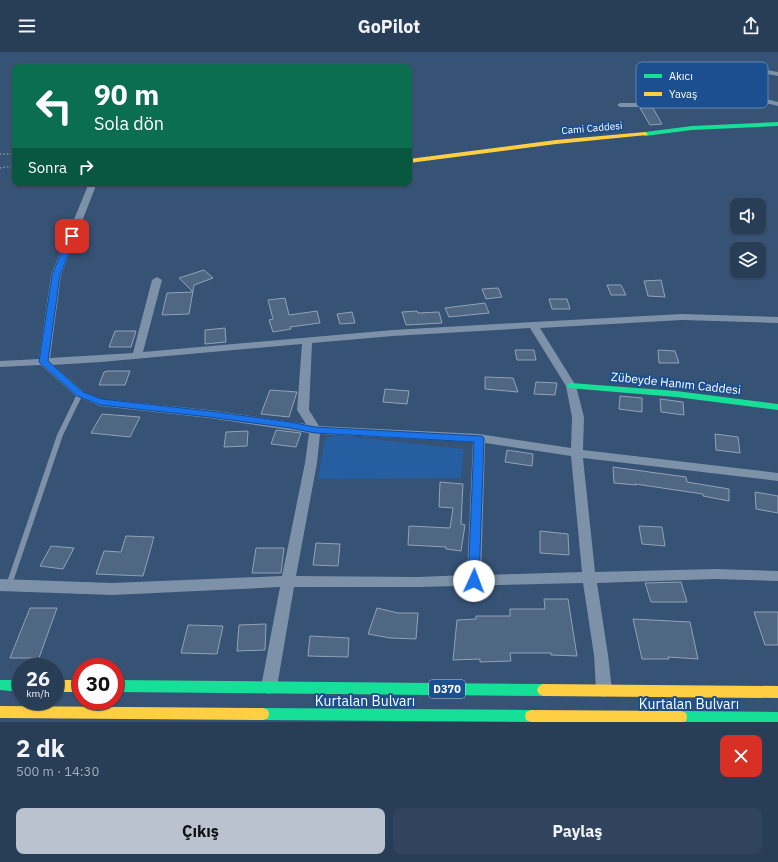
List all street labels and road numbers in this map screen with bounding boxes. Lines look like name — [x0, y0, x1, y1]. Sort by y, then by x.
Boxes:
street label: Cami Caddesi — [561, 119, 623, 137]
street label: Zübeyde Hanım Caddesi — [610, 369, 742, 397]
road number: D370 — [429, 680, 465, 698]
street label: Kurtalan Bulvarı — [315, 692, 415, 710]
street label: Kurtalan Bulvarı — [639, 695, 739, 713]

